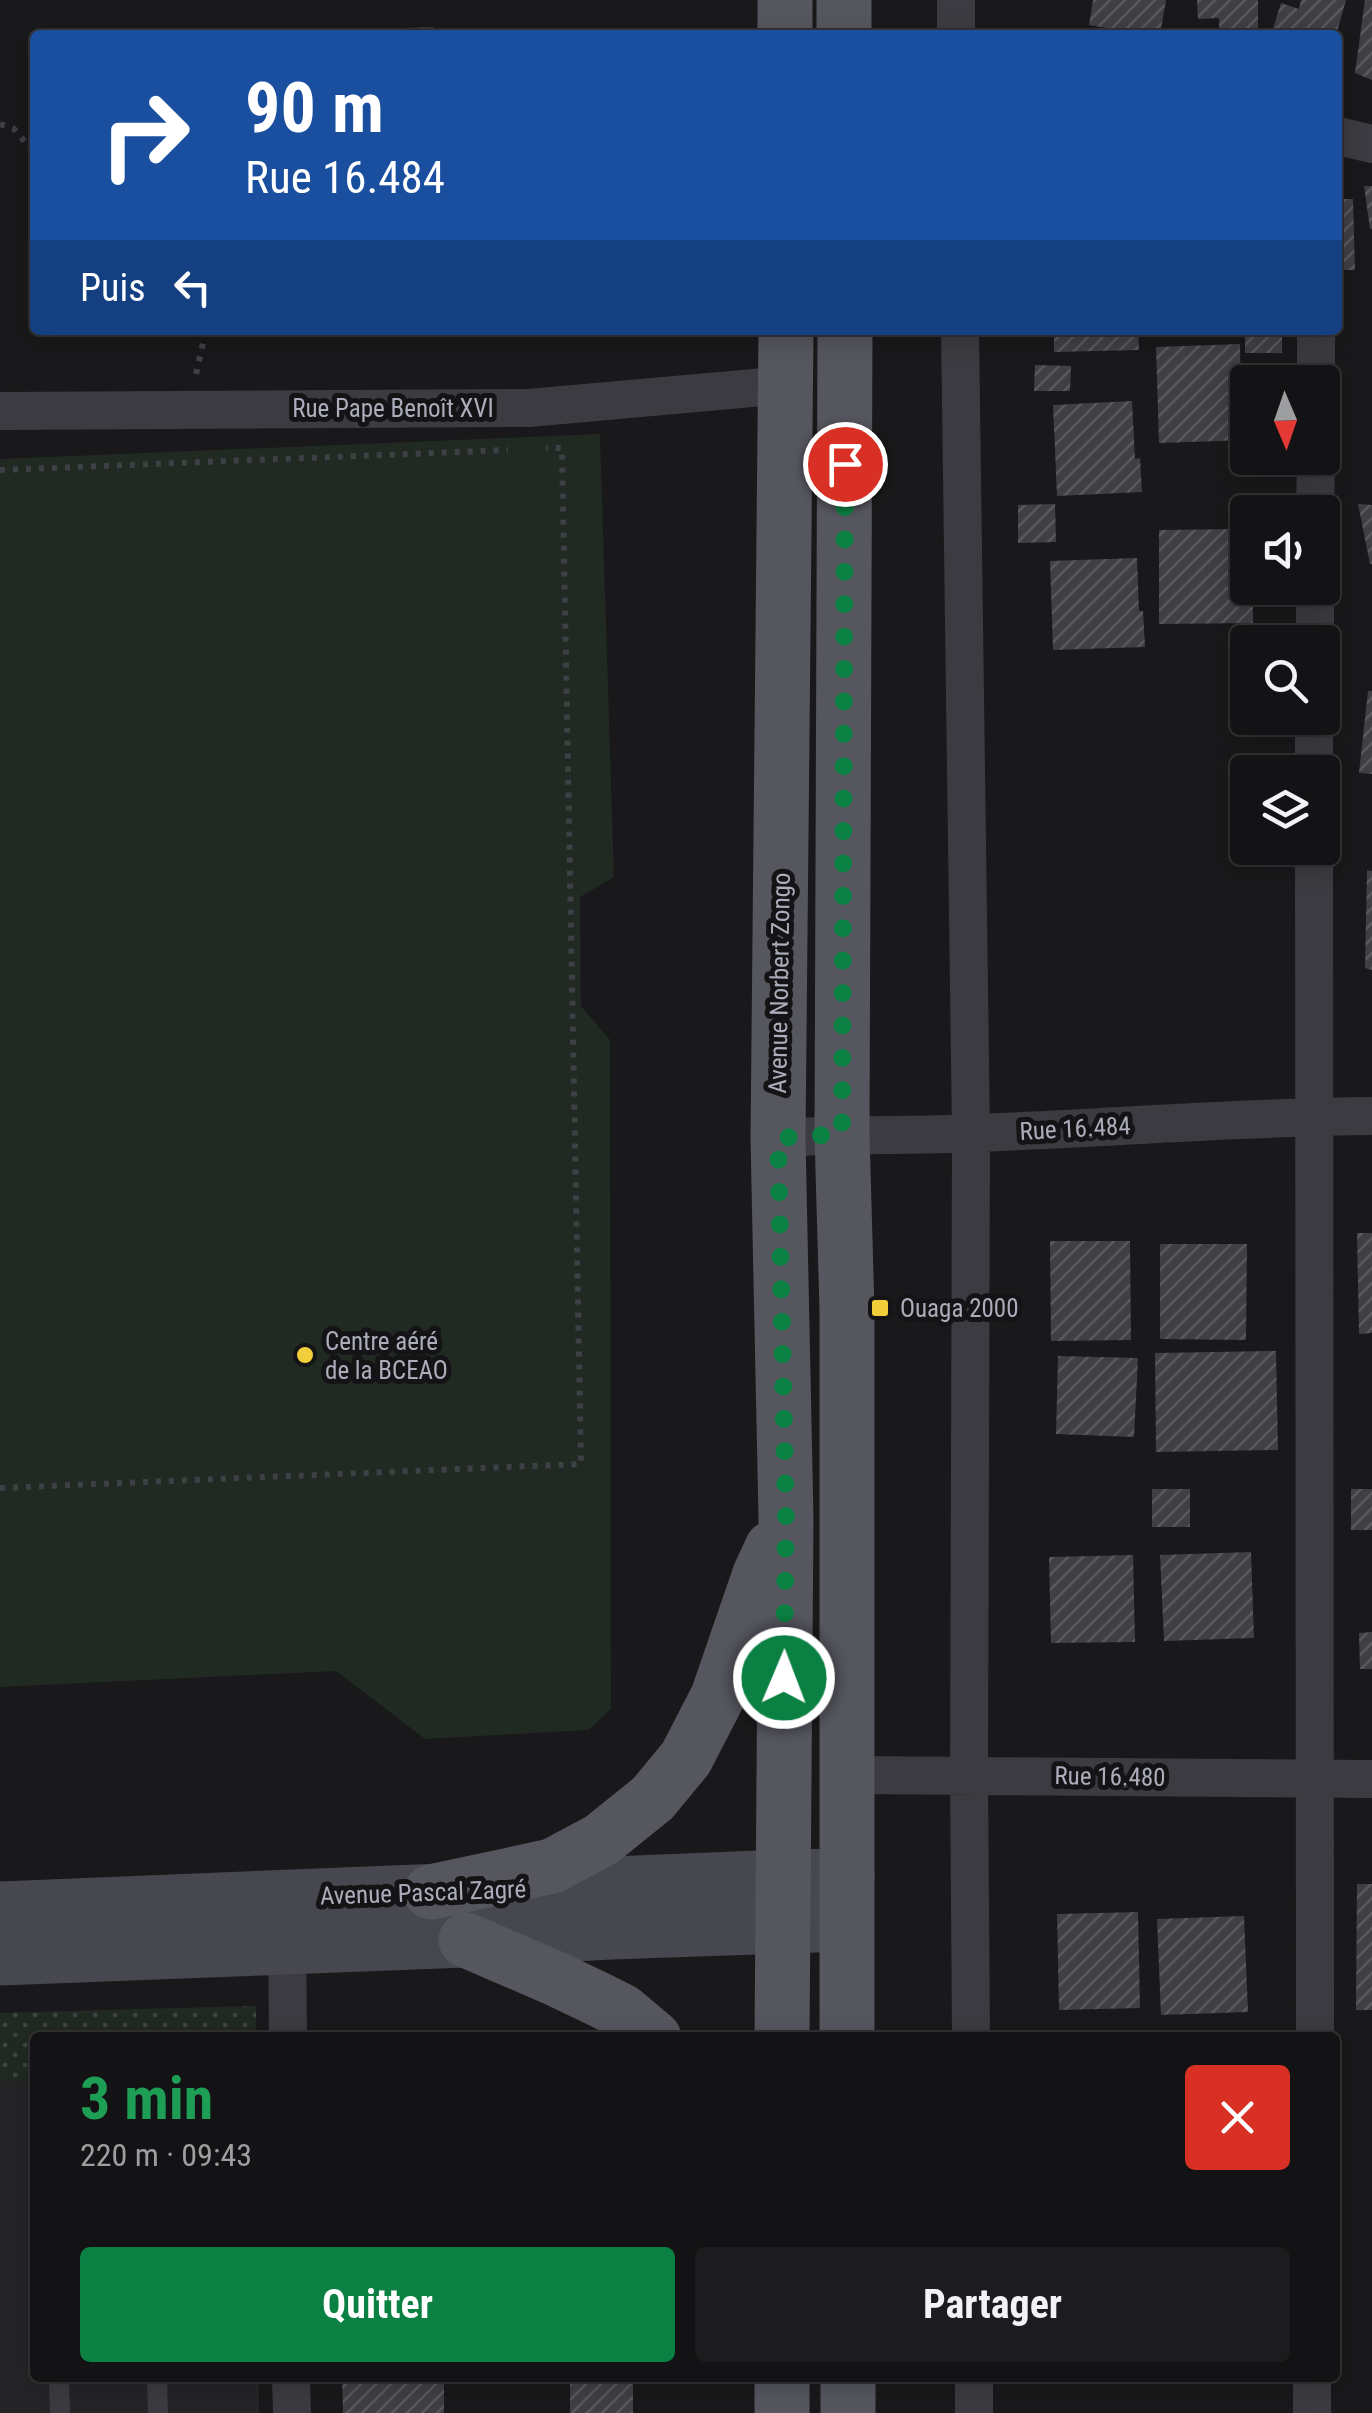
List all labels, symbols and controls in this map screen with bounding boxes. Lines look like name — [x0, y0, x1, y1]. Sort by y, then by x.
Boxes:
text: 90 m — [245, 67, 384, 149]
icon: right — [80, 70, 210, 200]
text: Rue 16.484 — [245, 151, 445, 204]
icon: left — [165, 260, 220, 315]
text: Puis — [80, 266, 145, 310]
north arrow — [1230, 365, 1340, 475]
map controls — [1230, 365, 1340, 865]
street label: Rue Pape Benoît XVI — [292, 394, 494, 423]
pin — [803, 422, 888, 507]
icon: arrive — [818, 437, 873, 492]
button: sound — [1230, 495, 1340, 605]
button: search — [1230, 625, 1340, 735]
button: layers — [1230, 755, 1340, 865]
street label: Avenue Norbert Zongo — [763, 872, 796, 1094]
street label: Rue 16.484 — [1019, 1111, 1131, 1146]
place label: Ouaga 2000 — [900, 1294, 1019, 1323]
marker: Ouaga 2000 — [869, 1297, 891, 1319]
place label: Centre aéré de la BCEAO — [325, 1327, 448, 1385]
marker: Centre aéré de la BCEAO — [294, 1344, 316, 1366]
position arrow — [732, 1626, 836, 1730]
street label: Rue 16.480 — [1054, 1761, 1166, 1792]
street label: Avenue Pascal Zagré — [319, 1874, 527, 1911]
text: 3 min — [80, 2063, 213, 2134]
button: close — [1185, 2065, 1290, 2170]
text: 220 m · 09:43 — [80, 2136, 252, 2174]
button: Quitter — [80, 2247, 675, 2362]
button: Partager — [695, 2247, 1290, 2362]

